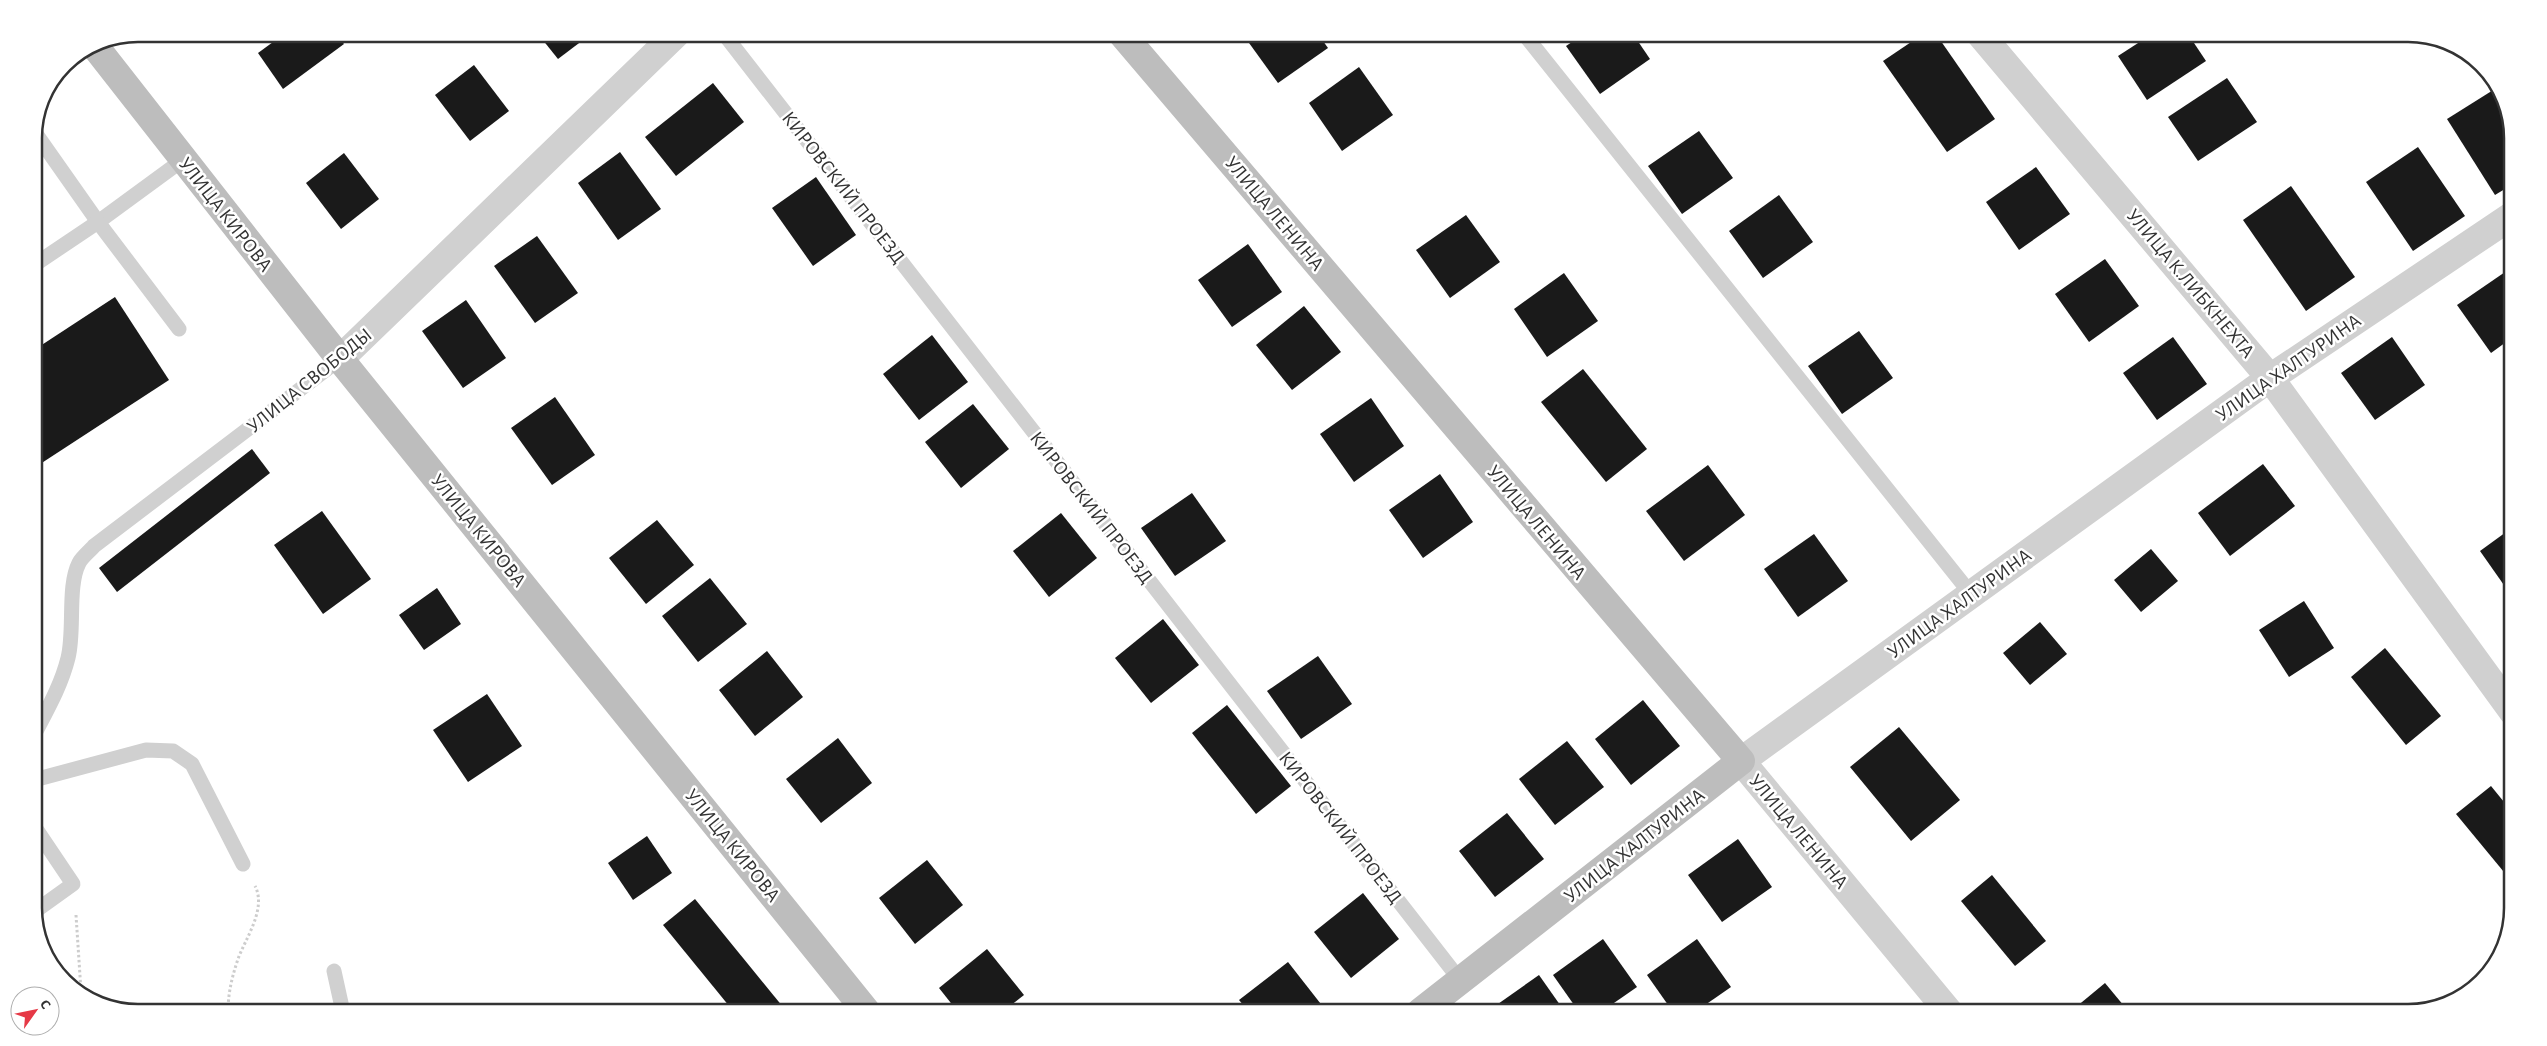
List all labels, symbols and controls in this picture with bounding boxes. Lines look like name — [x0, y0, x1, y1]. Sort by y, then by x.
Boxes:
street label: КИРОВСКИЙ ПРОЕЗД — [778, 108, 909, 267]
street label: УЛИЦА ЛЕНИНА — [1221, 153, 1328, 275]
street label: УЛИЦА КИРОВА — [175, 154, 276, 276]
street label: УЛИЦА К.ЛИБКНЕХТА — [2122, 205, 2258, 362]
street label: УЛИЦА ХАЛТУРИНА — [2212, 310, 2365, 425]
street label: УЛИЦА СВОБОДЫ — [243, 325, 376, 437]
street label: КИРОВСКИЙ ПРОЕЗД — [1026, 428, 1157, 587]
street label: УЛИЦА ЛЕНИНА — [1483, 462, 1590, 584]
street label: УЛИЦА КИРОВА — [427, 470, 530, 591]
street label: УЛИЦА ХАЛТУРИНА — [1884, 545, 2035, 662]
street label: КИРОВСКИЙ ПРОЕЗД — [1275, 748, 1406, 907]
street label: УЛИЦА ЛЕНИНА — [1745, 771, 1852, 893]
street label: УЛИЦА КИРОВА — [681, 785, 784, 906]
street label: УЛИЦА ХАЛТУРИНА — [1561, 785, 1709, 907]
north arrow — [10, 986, 60, 1036]
text: С — [37, 997, 53, 1012]

